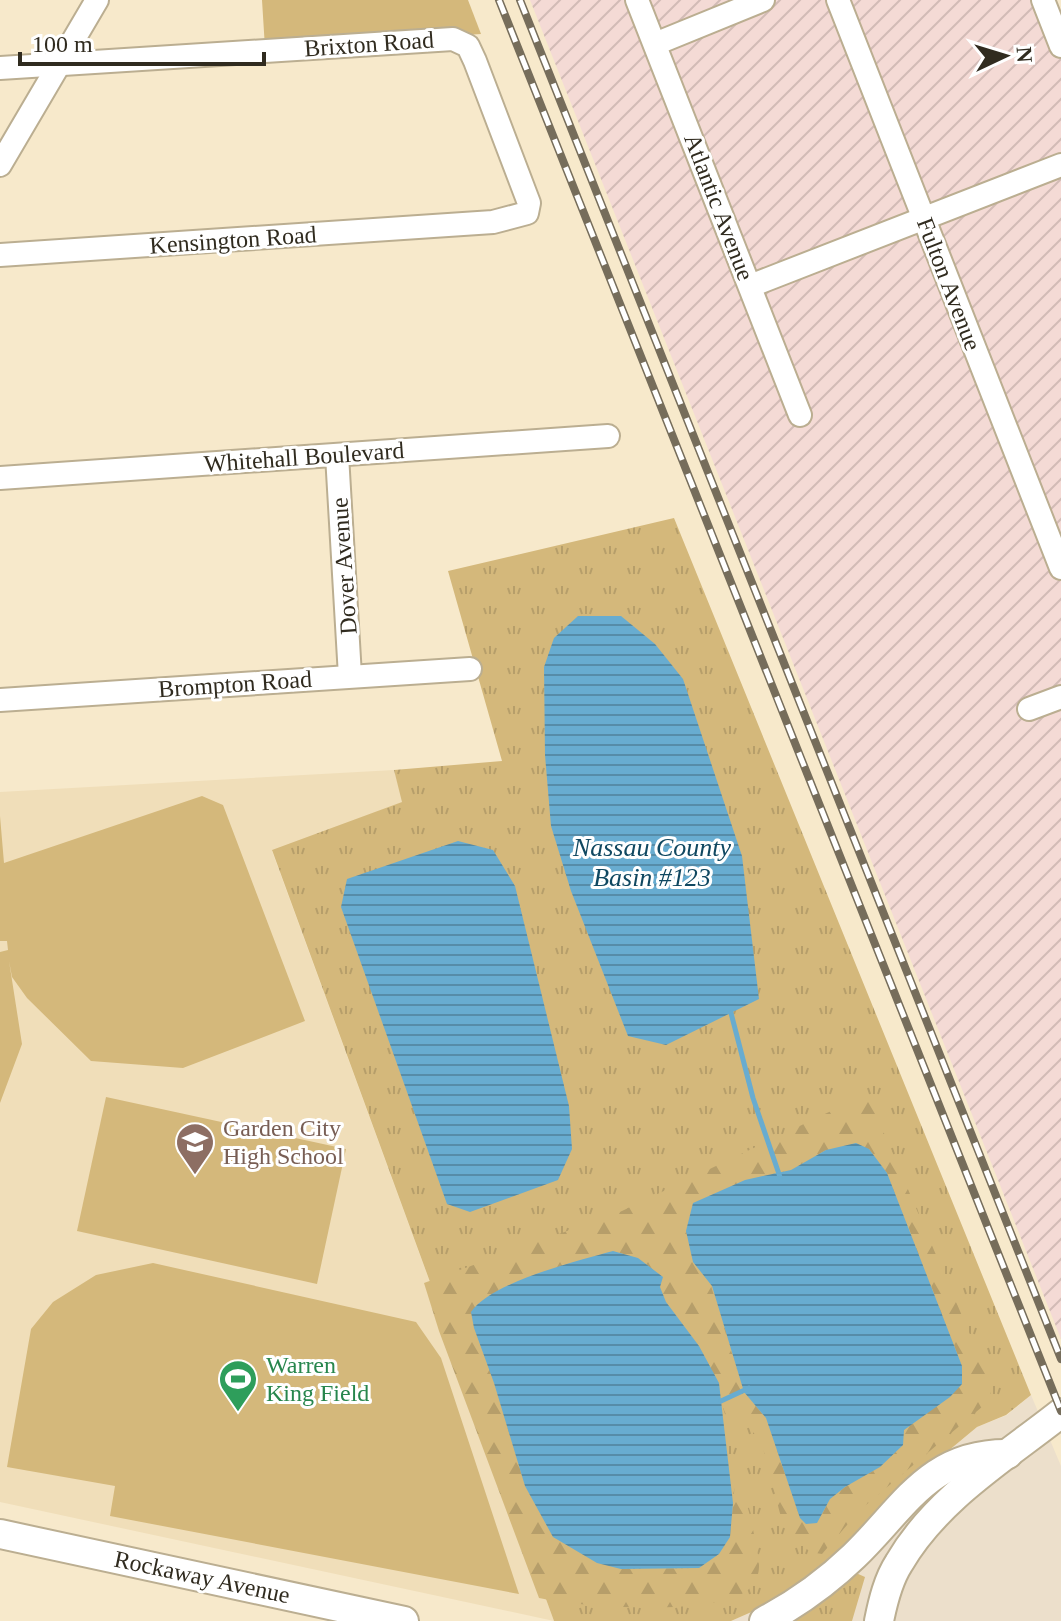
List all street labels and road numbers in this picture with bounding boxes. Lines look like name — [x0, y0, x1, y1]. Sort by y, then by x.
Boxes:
street label: Brixton Road — [303, 26, 435, 62]
street label: Atlantic Avenue — [679, 130, 759, 284]
street label: Fulton Avenue — [912, 214, 986, 354]
street label: Kensington Road — [149, 221, 317, 259]
street label: Whitehall Boulevard — [203, 437, 405, 477]
street label: Dover Avenue — [326, 497, 362, 635]
street label: Brompton Road — [157, 666, 313, 702]
street label: Rockaway Avenue — [112, 1546, 292, 1608]

